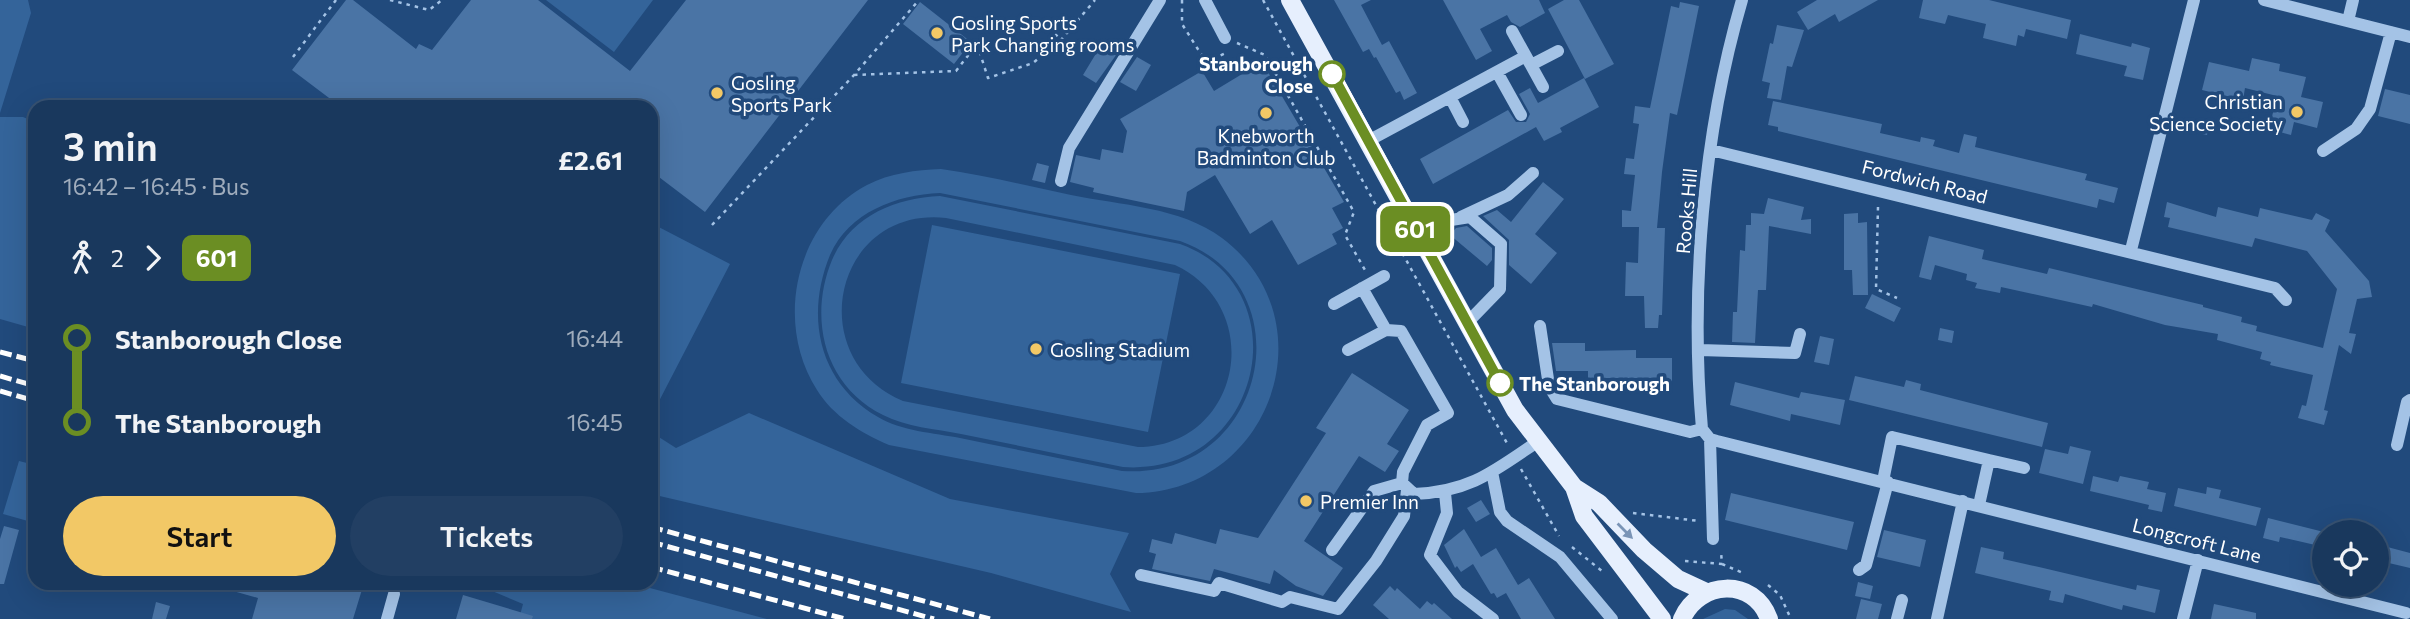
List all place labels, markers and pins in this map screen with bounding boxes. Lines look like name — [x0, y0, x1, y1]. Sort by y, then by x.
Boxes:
place label: Gosling Sports Park Changing rooms — [951, 11, 1134, 56]
marker: Gosling Sports Park Changing rooms — [929, 25, 945, 41]
place label: Stanborough Close — [1199, 52, 1313, 97]
marker: Stanborough Close — [1319, 61, 1345, 87]
place label: Gosling Sports Park — [731, 71, 832, 116]
marker: Gosling Sports Park — [709, 85, 725, 101]
place label: Christian Science Society — [2149, 90, 2283, 135]
marker: Christian Science Society — [2289, 104, 2305, 120]
marker: Knebworth Badminton Club — [1258, 105, 1274, 121]
place label: Knebworth Badminton Club — [1197, 124, 1335, 169]
place label: Gosling Stadium — [1050, 338, 1190, 361]
marker: Gosling Stadium — [1028, 341, 1044, 357]
marker: The Stanborough — [1487, 370, 1513, 396]
place label: The Stanborough — [1519, 372, 1670, 395]
place label: Premier Inn — [1320, 490, 1419, 513]
marker: Premier Inn — [1298, 493, 1314, 509]

